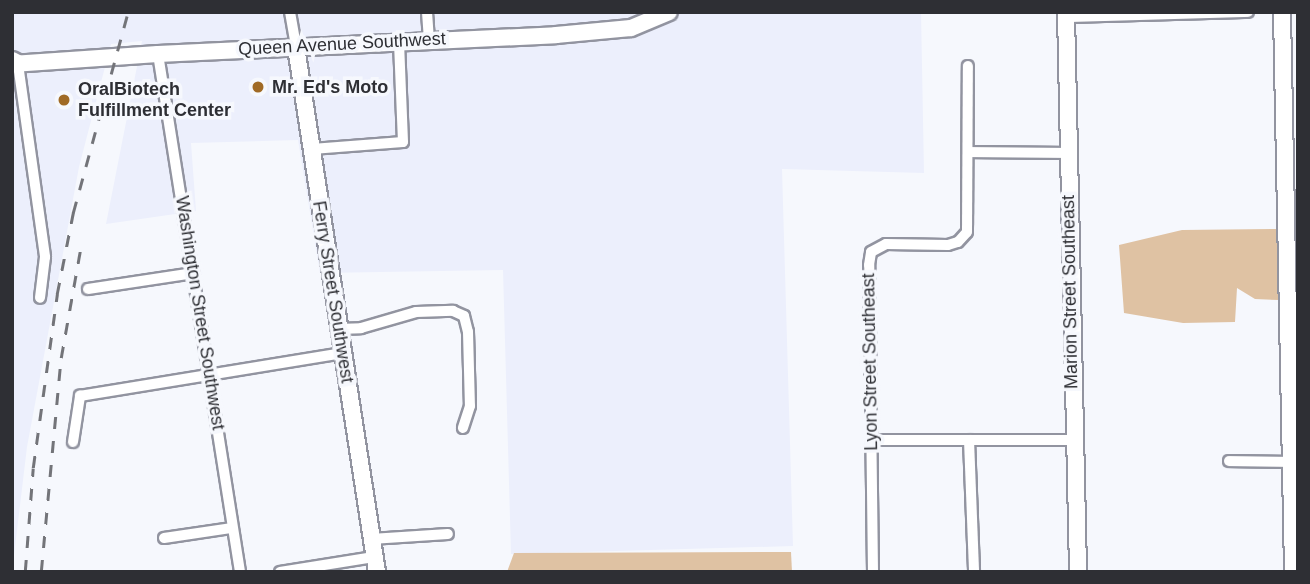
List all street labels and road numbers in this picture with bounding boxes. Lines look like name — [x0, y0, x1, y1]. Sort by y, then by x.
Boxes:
street label: Queen Avenue Southwest — [237, 28, 447, 60]
street label: Washington Street Southwest — [171, 195, 229, 431]
street label: Marion Street Southeast — [1058, 195, 1082, 389]
street label: Ferry Street Southwest — [308, 199, 358, 385]
street label: Lyon Street Southeast — [858, 273, 882, 451]

